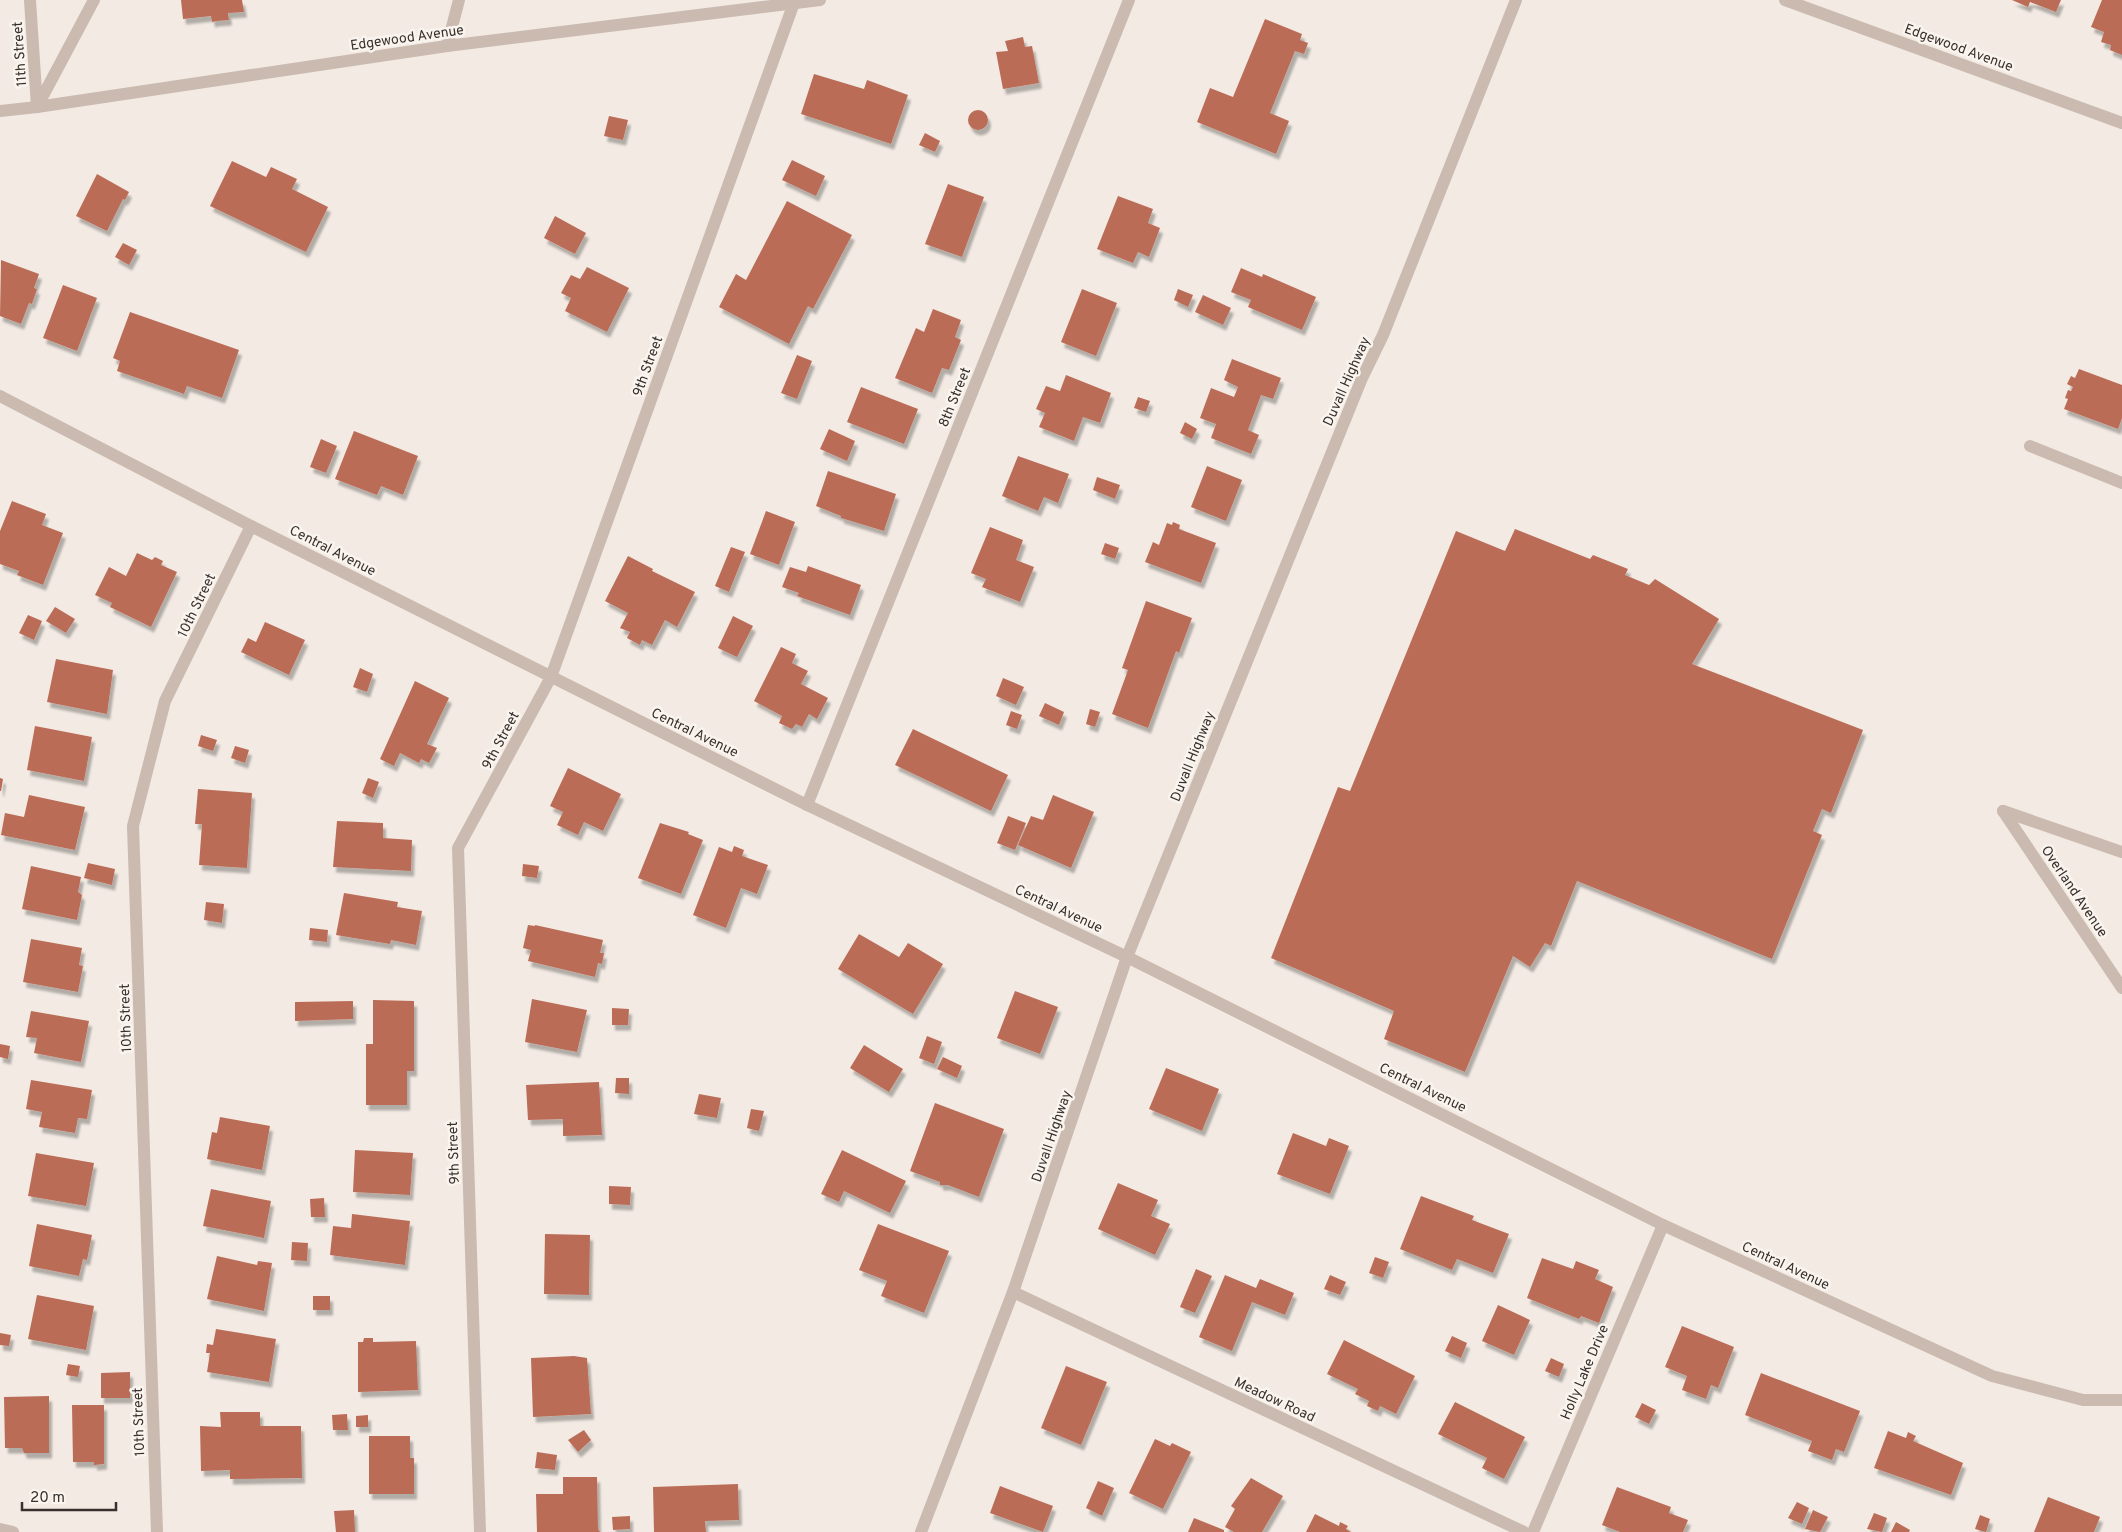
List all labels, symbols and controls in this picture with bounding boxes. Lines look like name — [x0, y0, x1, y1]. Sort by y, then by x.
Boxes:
street label: 11th Street — [10, 21, 31, 87]
street label: Edgewood Avenue — [1902, 21, 2015, 76]
street label: Edgewood Avenue — [349, 22, 465, 55]
street label: 9th Street — [630, 334, 667, 399]
street label: Duvall Highway — [1320, 334, 1375, 429]
street label: 8th Street — [936, 365, 975, 430]
street label: Central Avenue — [286, 522, 378, 580]
street label: 10th Street — [175, 571, 220, 640]
street label: Central Avenue — [648, 705, 741, 762]
street label: 9th Street — [479, 709, 524, 773]
street label: Duvall Highway — [1168, 709, 1219, 804]
street label: Overland Avenue — [2037, 843, 2111, 941]
street label: Central Avenue — [1012, 882, 1105, 937]
street label: 10th Street — [117, 983, 136, 1053]
street label: Central Avenue — [1376, 1060, 1469, 1117]
street label: Duvall Highway — [1029, 1088, 1076, 1185]
street label: 9th Street — [445, 1121, 464, 1185]
street label: Central Avenue — [1739, 1239, 1832, 1294]
street label: Holly Lake Drive — [1558, 1322, 1613, 1423]
street label: Meadow Road — [1231, 1374, 1318, 1427]
street label: 10th Street — [130, 1387, 149, 1457]
scale bar — [22, 1480, 116, 1512]
text: 20 m — [30, 1489, 65, 1508]

